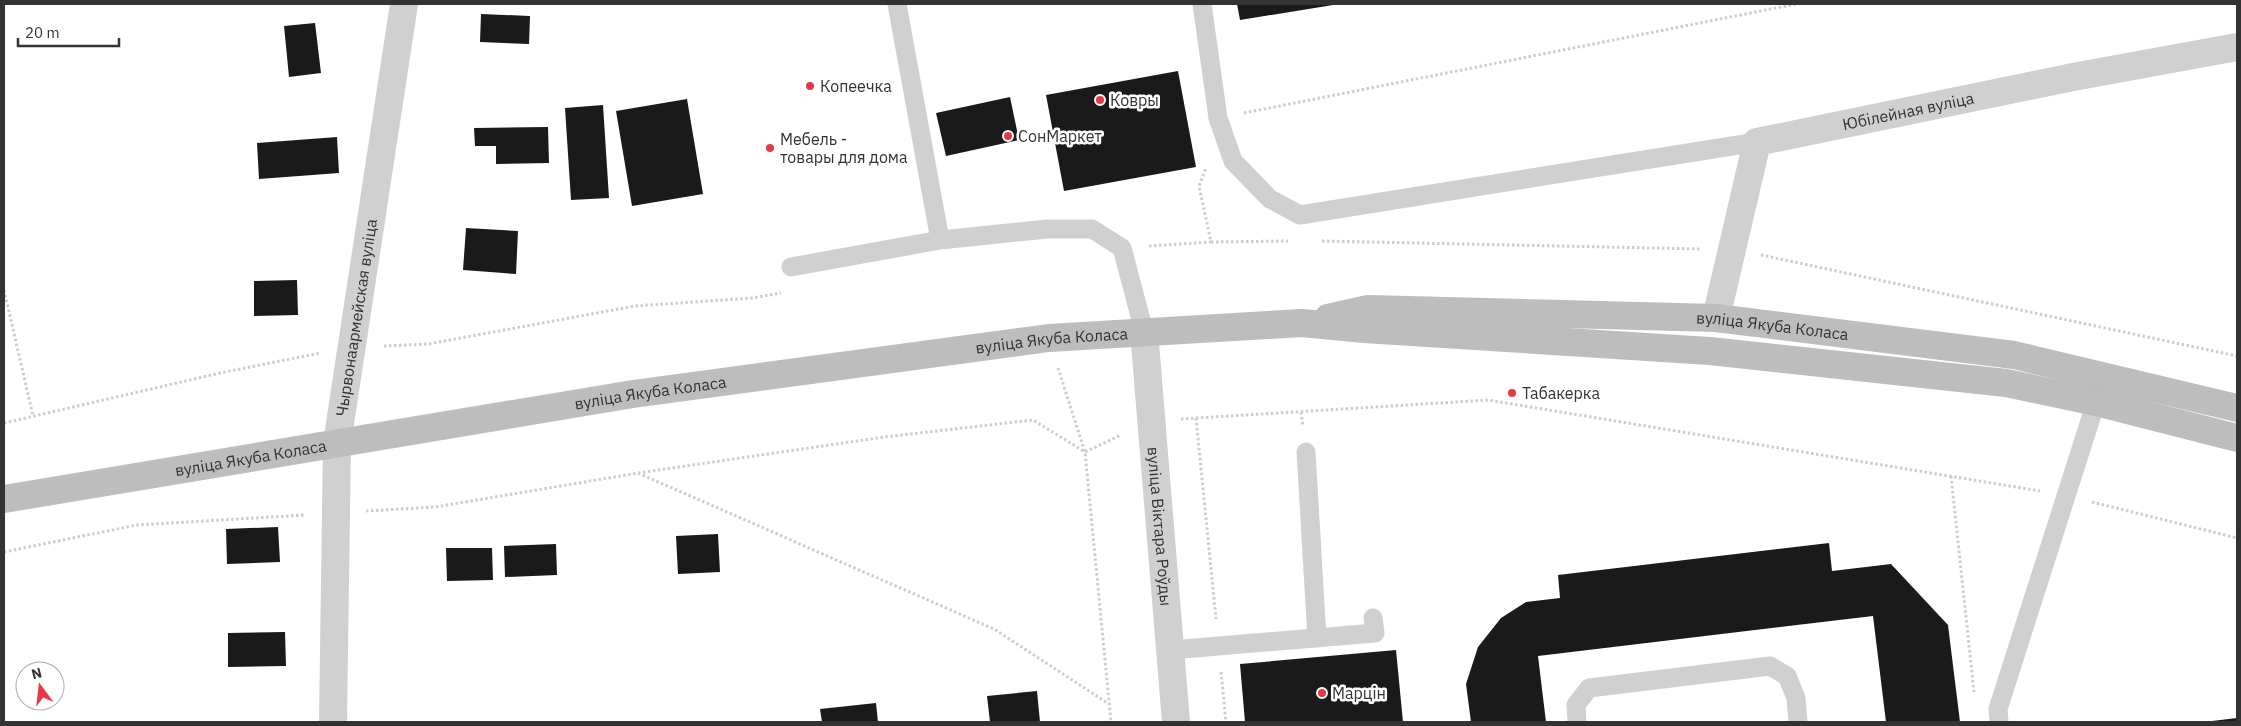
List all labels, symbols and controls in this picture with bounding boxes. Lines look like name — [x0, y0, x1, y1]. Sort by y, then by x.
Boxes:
scale bar — [18, 15, 119, 47]
text: 20 m — [25, 23, 60, 42]
place label: Копеечка — [820, 76, 892, 96]
marker: Копеечка — [804, 80, 816, 92]
street label: Юбілейная вуліца — [1841, 88, 1976, 134]
place label: Ковры — [1110, 90, 1159, 110]
marker: Ковры — [1094, 94, 1106, 106]
place label: СонМаркет — [1018, 126, 1102, 146]
place label: Мебель - товары для дома — [780, 129, 908, 167]
marker: СонМаркет — [1002, 130, 1014, 142]
marker: Мебель - товары для дома — [764, 142, 776, 154]
street label: Чырвонаармейская вуліца — [331, 217, 381, 418]
street label: вуліца Якуба Коласа — [1696, 307, 1850, 344]
street label: вуліца Якуба Коласа — [974, 323, 1129, 358]
street label: вуліца Якуба Коласа — [573, 371, 728, 414]
place label: Табакерка — [1522, 383, 1600, 403]
marker: Табакерка — [1506, 387, 1518, 399]
street label: вуліца Якуба Коласа — [173, 435, 328, 480]
street label: вуліца Віктара Роўды — [1144, 446, 1176, 607]
north arrow — [15, 661, 65, 711]
text: N — [29, 663, 44, 683]
place label: Марцін — [1332, 683, 1386, 703]
marker: Марцін — [1316, 687, 1328, 699]

